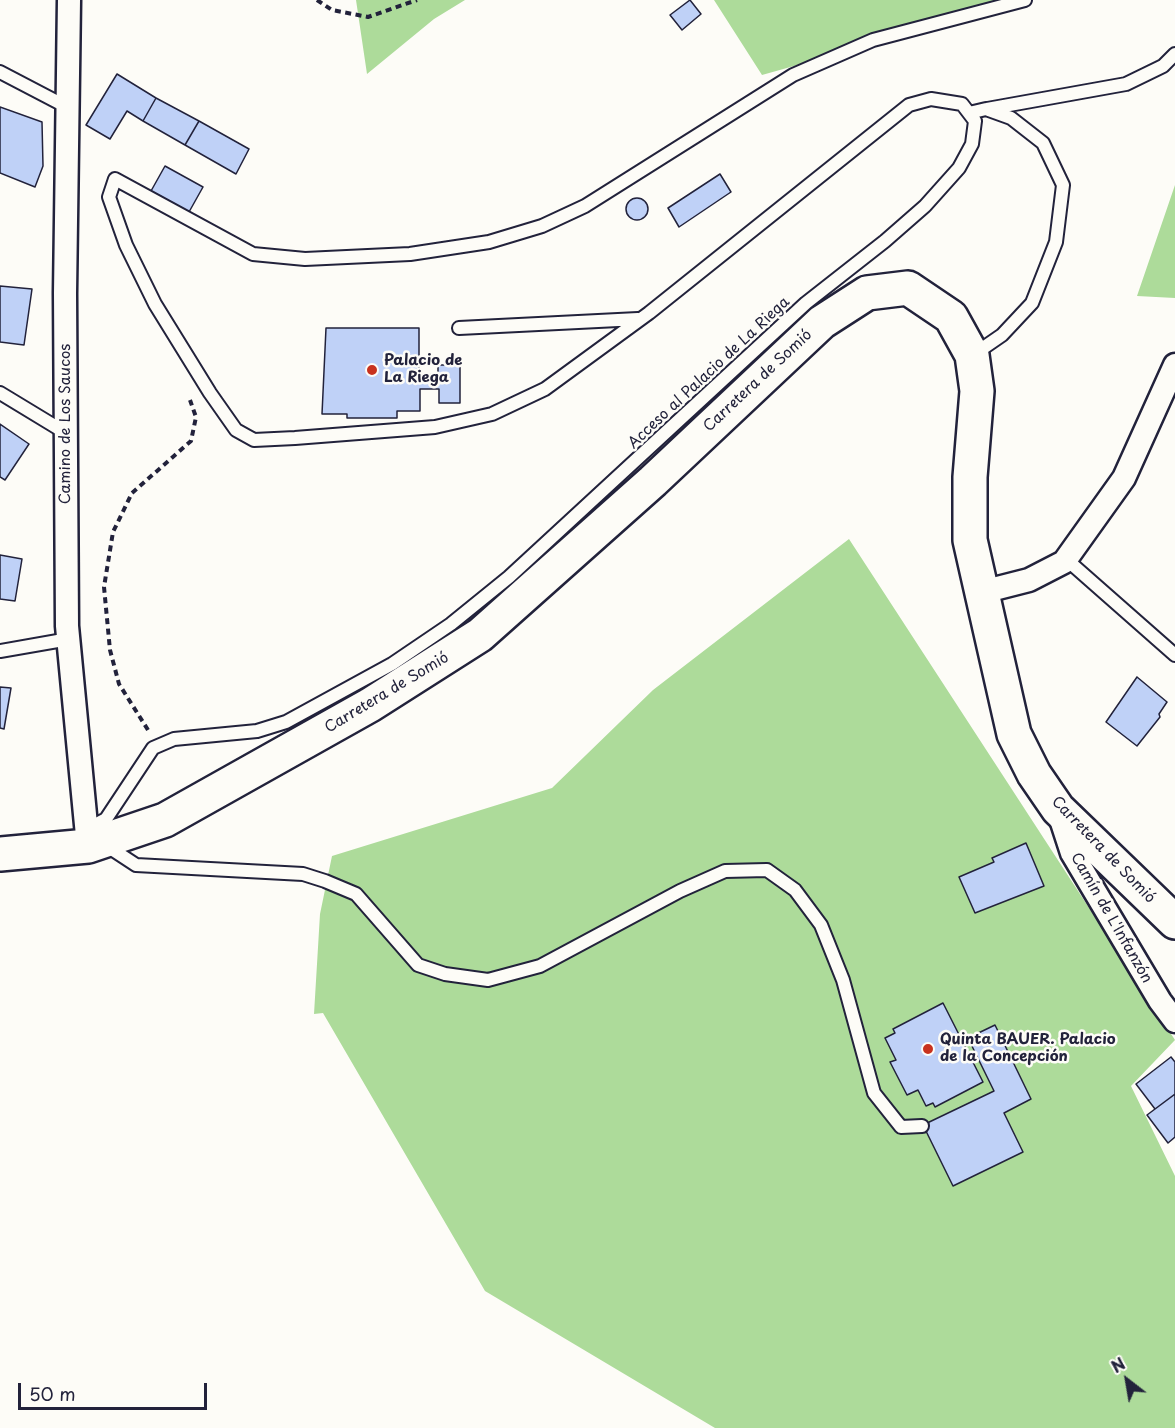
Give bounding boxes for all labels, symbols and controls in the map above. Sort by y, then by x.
street label: Acceso al Palacio de La Riega [624,293,794,453]
street label: Carretera de Somió [700,326,816,436]
street label: Camino de Los Saucos [57,344,75,504]
place label: Palacio de La Riega [384,352,462,387]
marker: Palacio de La Riega [365,363,379,377]
street label: Carretera de Somió [322,649,452,737]
street label: Carretera de Somió [1047,793,1159,907]
street label: Camín de L'Infanzón [1066,850,1156,986]
place label: Quinta BAUER. Palacio de la Concepción [940,1031,1116,1066]
marker: Quinta BAUER. Palacio de la Concepción [921,1042,935,1056]
north arrow [1097,1350,1157,1410]
text: N [1106,1351,1129,1378]
scale bar [21,1371,210,1409]
text: 50 m [29,1380,76,1407]

